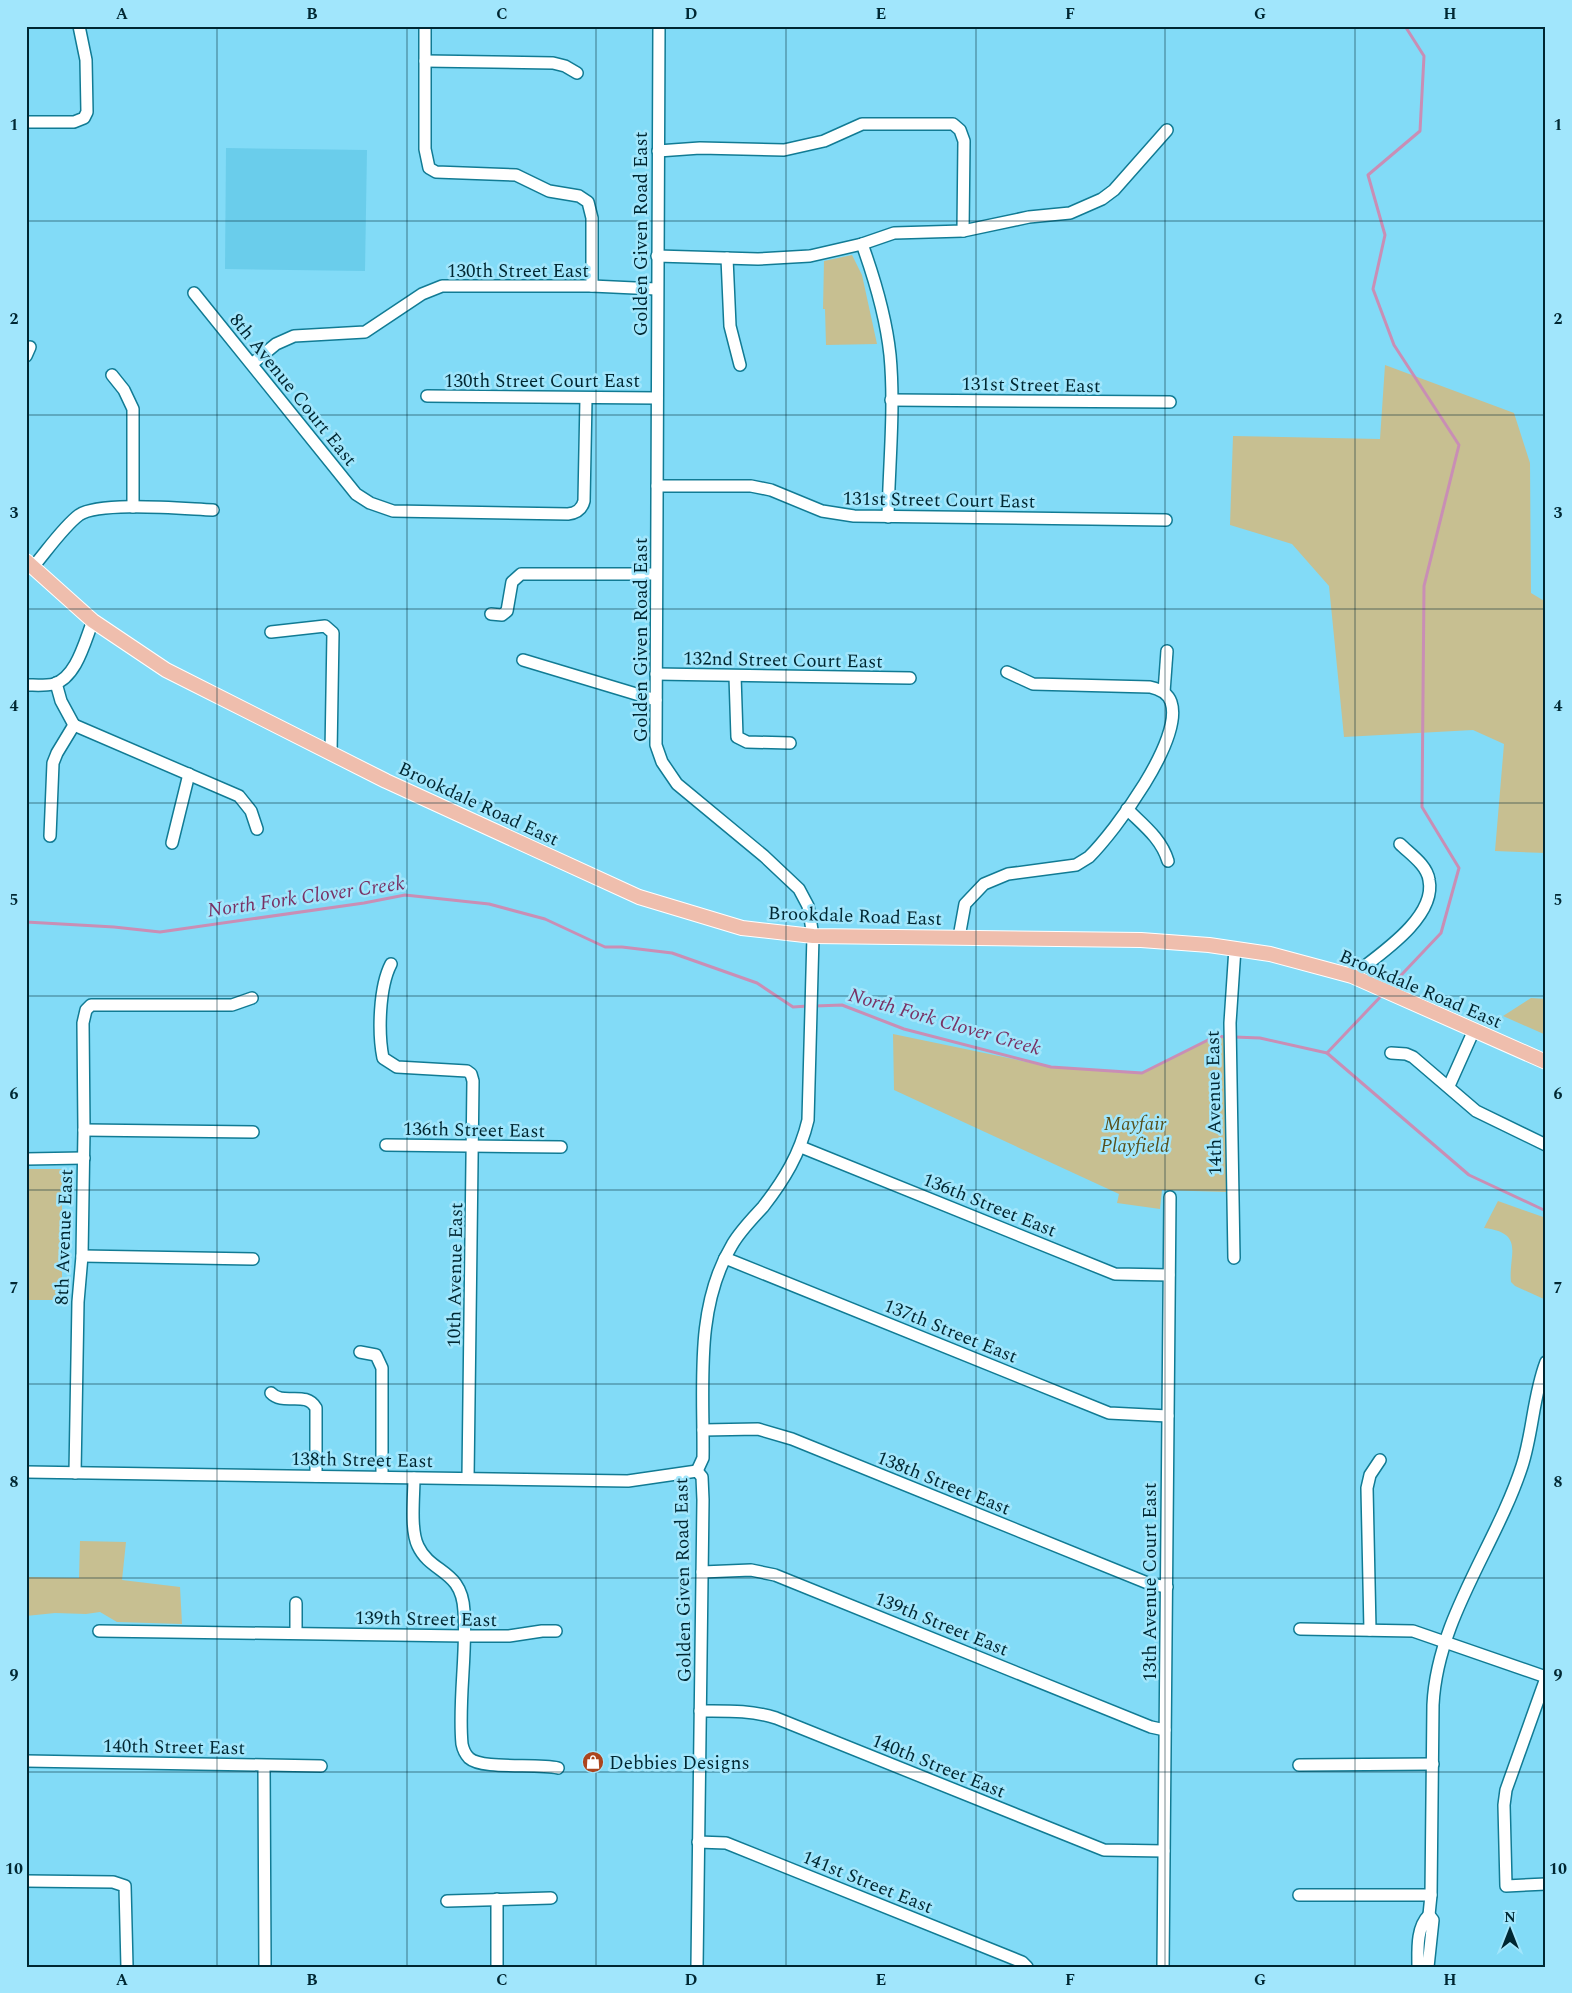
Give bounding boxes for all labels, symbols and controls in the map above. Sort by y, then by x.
text: A [116,2,129,26]
text: B [306,2,318,26]
text: C [496,2,508,26]
text: D [685,2,698,26]
text: E [876,2,886,26]
text: F [1065,2,1075,26]
text: G [1254,2,1266,26]
text: H [1443,2,1457,26]
text: 1 [10,113,18,137]
text: 1 [1554,113,1562,137]
street label: Golden Given Road East [627,131,656,336]
street label: 130th Street East [447,257,589,286]
text: 2 [10,307,19,331]
street label: 8th Avenue Court East [222,307,364,473]
text: 2 [1554,307,1563,331]
street label: 130th Street Court East [444,367,640,396]
street label: 131st Street East [961,370,1101,401]
street label: 131st Street Court East [842,484,1036,517]
text: 3 [10,501,19,525]
text: 3 [1554,501,1563,525]
street label: Golden Given Road East [627,537,656,742]
street label: 132nd Street Court East [683,644,883,677]
text: 4 [10,694,19,718]
text: 4 [1554,694,1563,718]
street label: Brookdale Road East [393,754,564,854]
water label: North Fork Clover Creek [205,868,407,926]
text: 5 [10,888,18,912]
text: 5 [1554,888,1562,912]
street label: Brookdale Road East [767,899,943,934]
street label: Brookdale Road East [1335,942,1507,1037]
water label: North Fork Clover Creek [845,980,1045,1064]
street label: 14th Avenue East [1199,1030,1230,1176]
text: 6 [10,1082,19,1106]
text: 6 [1554,1082,1563,1106]
park label: Mayfair Playfield [1100,1110,1170,1161]
street label: 136th Street East [403,1115,546,1146]
street label: 136th Street East [918,1165,1061,1246]
street label: 8th Avenue East [48,1168,81,1305]
street label: 10th Avenue East [440,1202,471,1348]
text: 7 [10,1276,19,1300]
text: 7 [1554,1276,1563,1300]
street label: 137th Street East [879,1291,1022,1372]
street label: 138th Street East [872,1443,1015,1524]
street label: 138th Street East [291,1445,434,1476]
text: 8 [10,1470,19,1494]
text: 8 [1554,1470,1563,1494]
street label: Golden Given Road East [667,1477,700,1683]
street label: 13th Avenue Court East [1136,1482,1165,1682]
street label: 139th Street East [870,1584,1013,1665]
street label: 139th Street East [355,1604,498,1635]
text: 9 [10,1663,19,1687]
text: 9 [1554,1663,1563,1687]
street label: 140th Street East [867,1726,1010,1807]
street label: 140th Street East [103,1732,246,1763]
place label: Debbies Designs [609,1749,750,1778]
shop icon: Debbies Designs [581,1750,605,1774]
street label: 141st Street East [798,1843,938,1922]
text: 10 [5,1857,23,1881]
text: 10 [1549,1857,1567,1881]
north arrow [1484,1906,1534,1956]
text: N [1504,1907,1516,1928]
text: A [116,1968,129,1992]
text: B [306,1968,318,1992]
text: C [496,1968,508,1992]
text: D [685,1968,698,1992]
text: E [876,1968,886,1992]
text: F [1065,1968,1075,1992]
text: G [1254,1968,1266,1992]
text: H [1443,1968,1457,1992]

